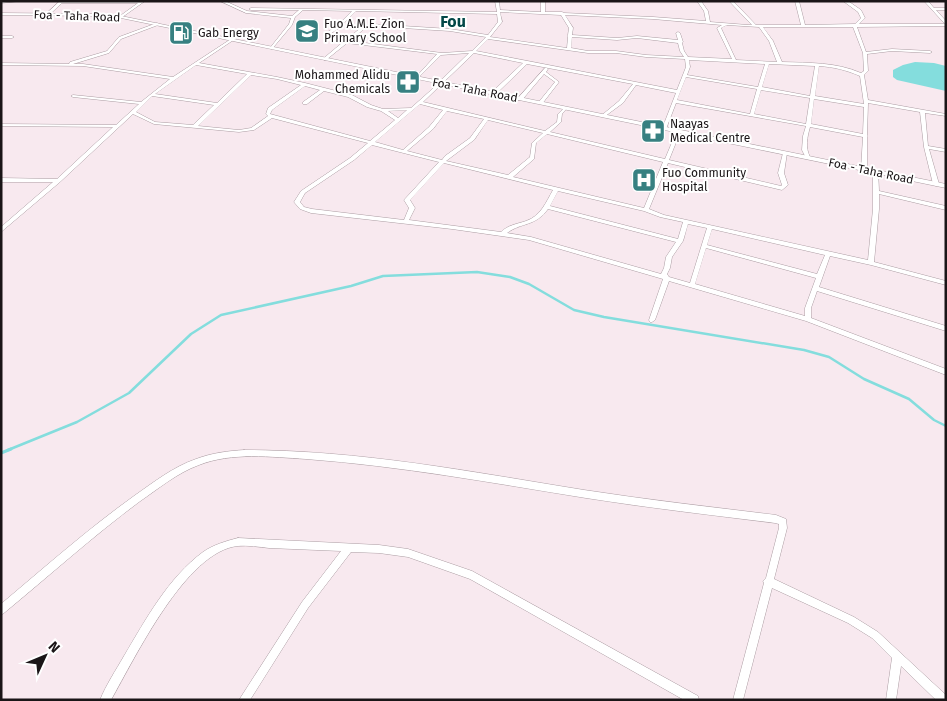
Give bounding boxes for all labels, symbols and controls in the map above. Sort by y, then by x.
street label: Foa - Taha Road [33,7,121,25]
district label: Fou [440,12,466,31]
place label: Fuo A.M.E. Zion Primary School [324,17,407,45]
school or university icon: Fuo A.M.E. Zion Primary School [294,18,320,44]
fuel station icon: Gab Energy [168,20,194,46]
place label: Gab Energy [198,26,259,40]
place label: Mohammed Alidu Chemicals [295,68,390,96]
pharmacy icon: Mohammed Alidu Chemicals [395,69,421,95]
street label: Foa - Taha Road [431,75,519,105]
place label: Naayas Medical Centre [670,117,750,145]
pharmacy icon: Naayas Medical Centre [640,118,666,144]
street label: Foa - Taha Road [827,155,915,187]
place label: Fuo Community Hospital [662,166,746,194]
hospital icon: Fuo Community Hospital [631,167,657,193]
north arrow [20,631,70,681]
text: N [45,638,63,657]

